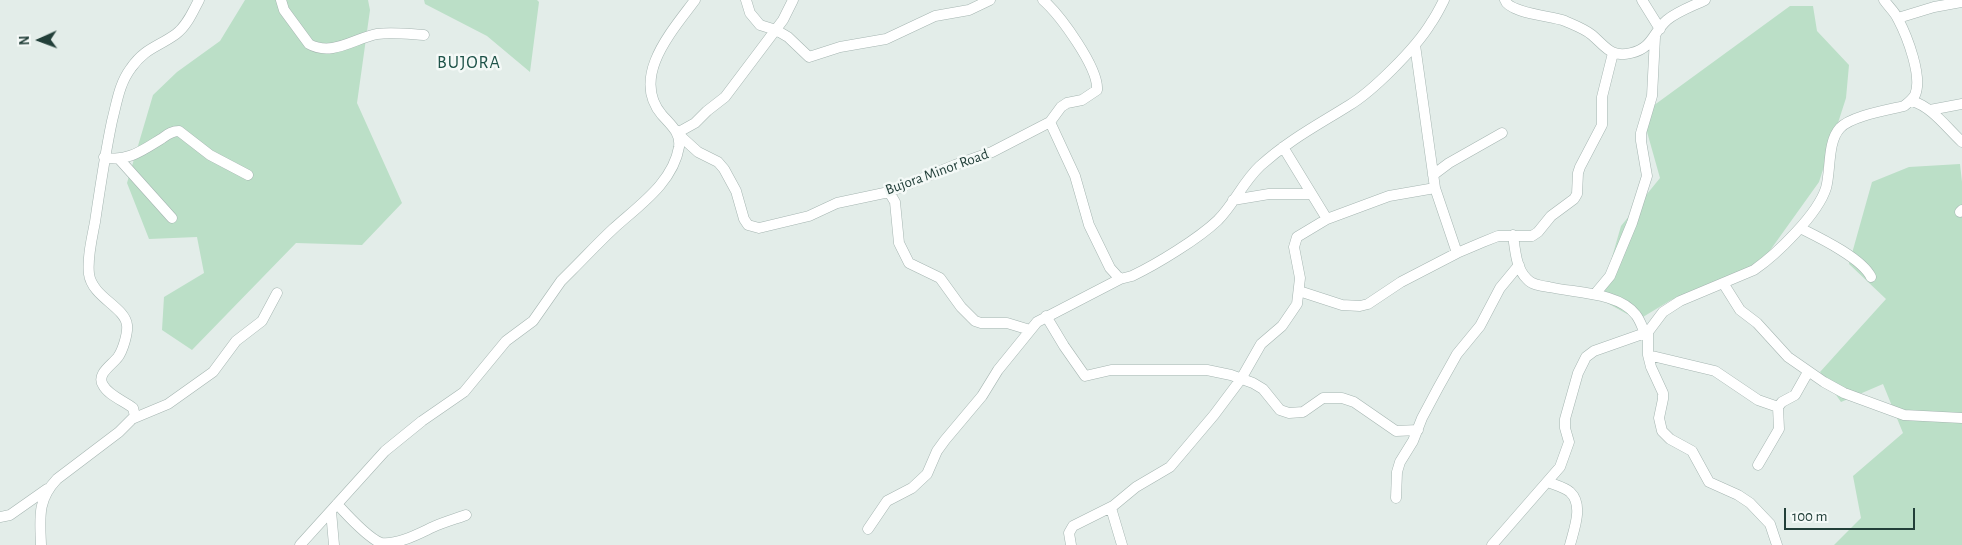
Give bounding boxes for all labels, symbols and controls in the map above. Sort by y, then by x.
north arrow [15,15,65,65]
text: N [18,35,32,46]
district label: BUJORA [436,52,502,74]
street label: Bujora Minor Road [883,145,991,199]
scale bar [1787,498,1918,530]
text: 100 m [1792,509,1827,524]

